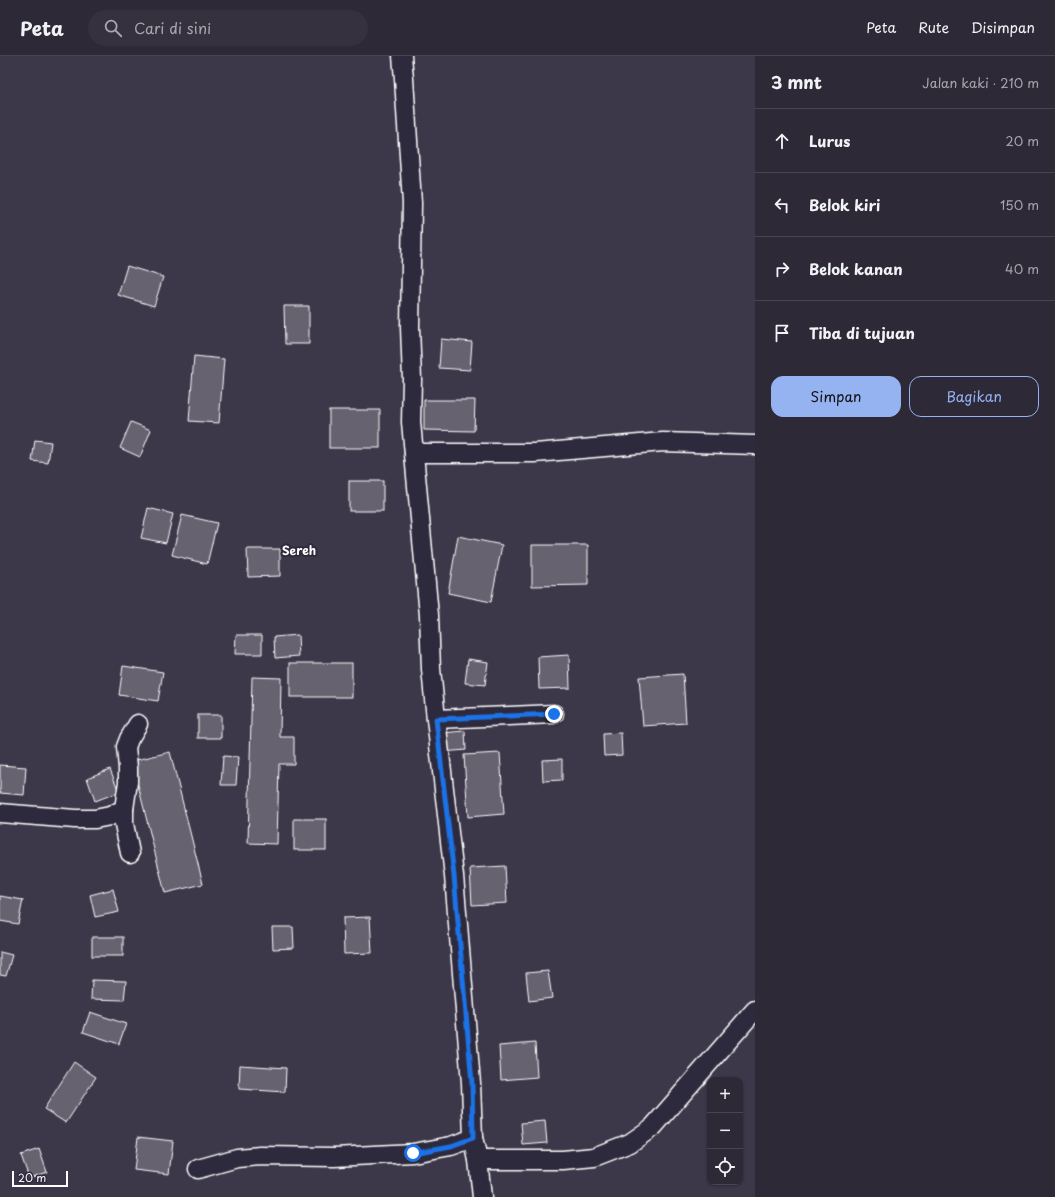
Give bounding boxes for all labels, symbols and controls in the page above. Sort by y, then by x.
search box [88,10,368,46]
text: Peta [20,14,64,42]
text: Cari di sini [134,16,211,39]
icon: search [102,17,124,39]
text: Peta [866,17,896,38]
text: Rute [918,17,949,38]
text: Disimpan [971,17,1035,38]
text: 3 mnt [771,69,822,95]
text: Jalan kaki · 210 m [922,73,1039,92]
text: Lurus [809,129,850,152]
icon: ahead [771,130,793,152]
text: 20 m [1005,131,1039,150]
text: Belok kiri [809,193,880,216]
icon: left [771,194,793,216]
text: 150 m [1000,195,1039,214]
text: Belok kanan [809,257,903,280]
icon: right [771,258,793,280]
text: 40 m [1005,259,1039,278]
text: Tiba di tujuan [809,321,915,344]
icon: arrive [771,322,793,344]
button: Simpan [771,376,901,417]
button: Bagikan [909,376,1039,417]
district label: Sereh [282,541,316,559]
route end [545,705,563,723]
map controls [707,1077,743,1185]
button: + [707,1077,743,1113]
button: − [707,1113,743,1149]
route start [404,1144,422,1162]
button: locate [707,1149,743,1185]
scale bar [12,1169,68,1188]
text: 20 m [18,1169,46,1186]

